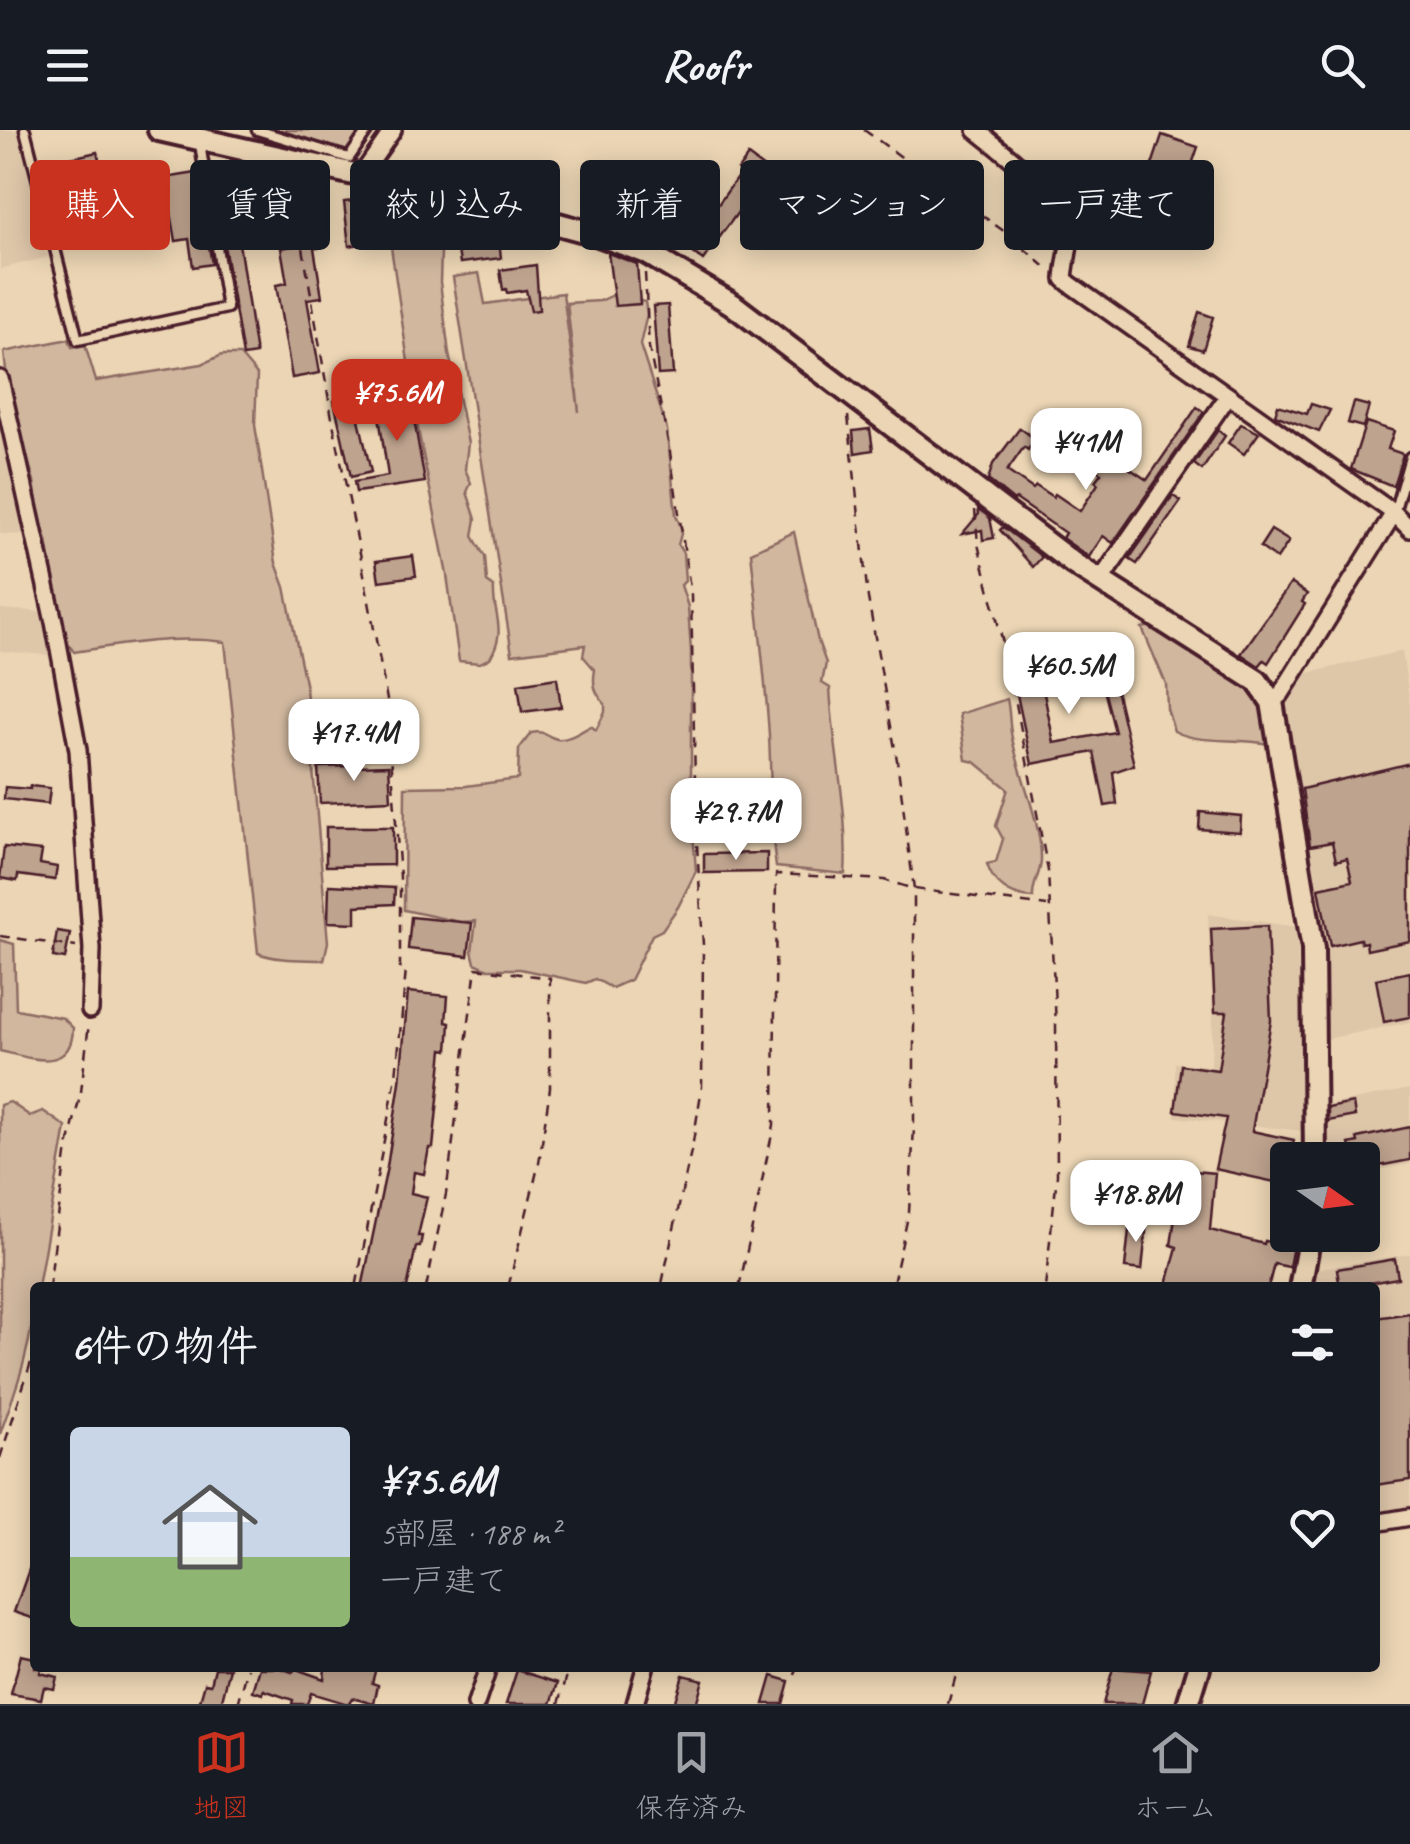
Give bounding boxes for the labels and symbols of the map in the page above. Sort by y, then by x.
pin: ¥75.6M [316,359,478,444]
pin: ¥41M [1027,408,1145,493]
pin: ¥60.5M [988,632,1150,717]
pin: ¥17.4M [273,699,435,784]
pin: ¥29.7M [655,778,817,863]
north arrow [1270,1142,1380,1252]
pin: ¥18.8M [1055,1160,1217,1245]

